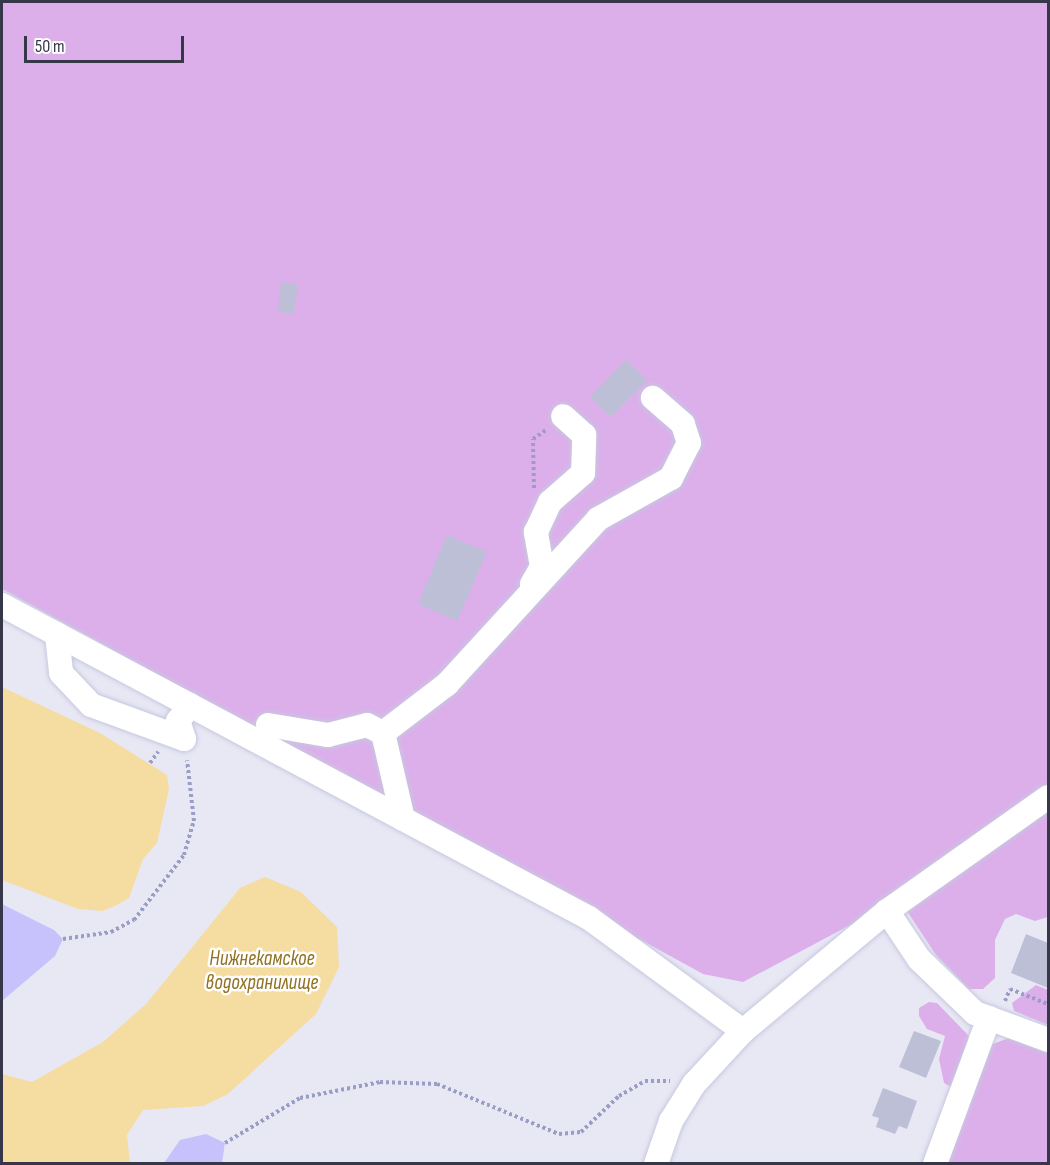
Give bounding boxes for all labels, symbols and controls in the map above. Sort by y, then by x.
scale bar [27,24,188,62]
text: 50 m [35,36,65,57]
water label: Нижнекамское водохранилище [206,946,318,996]

